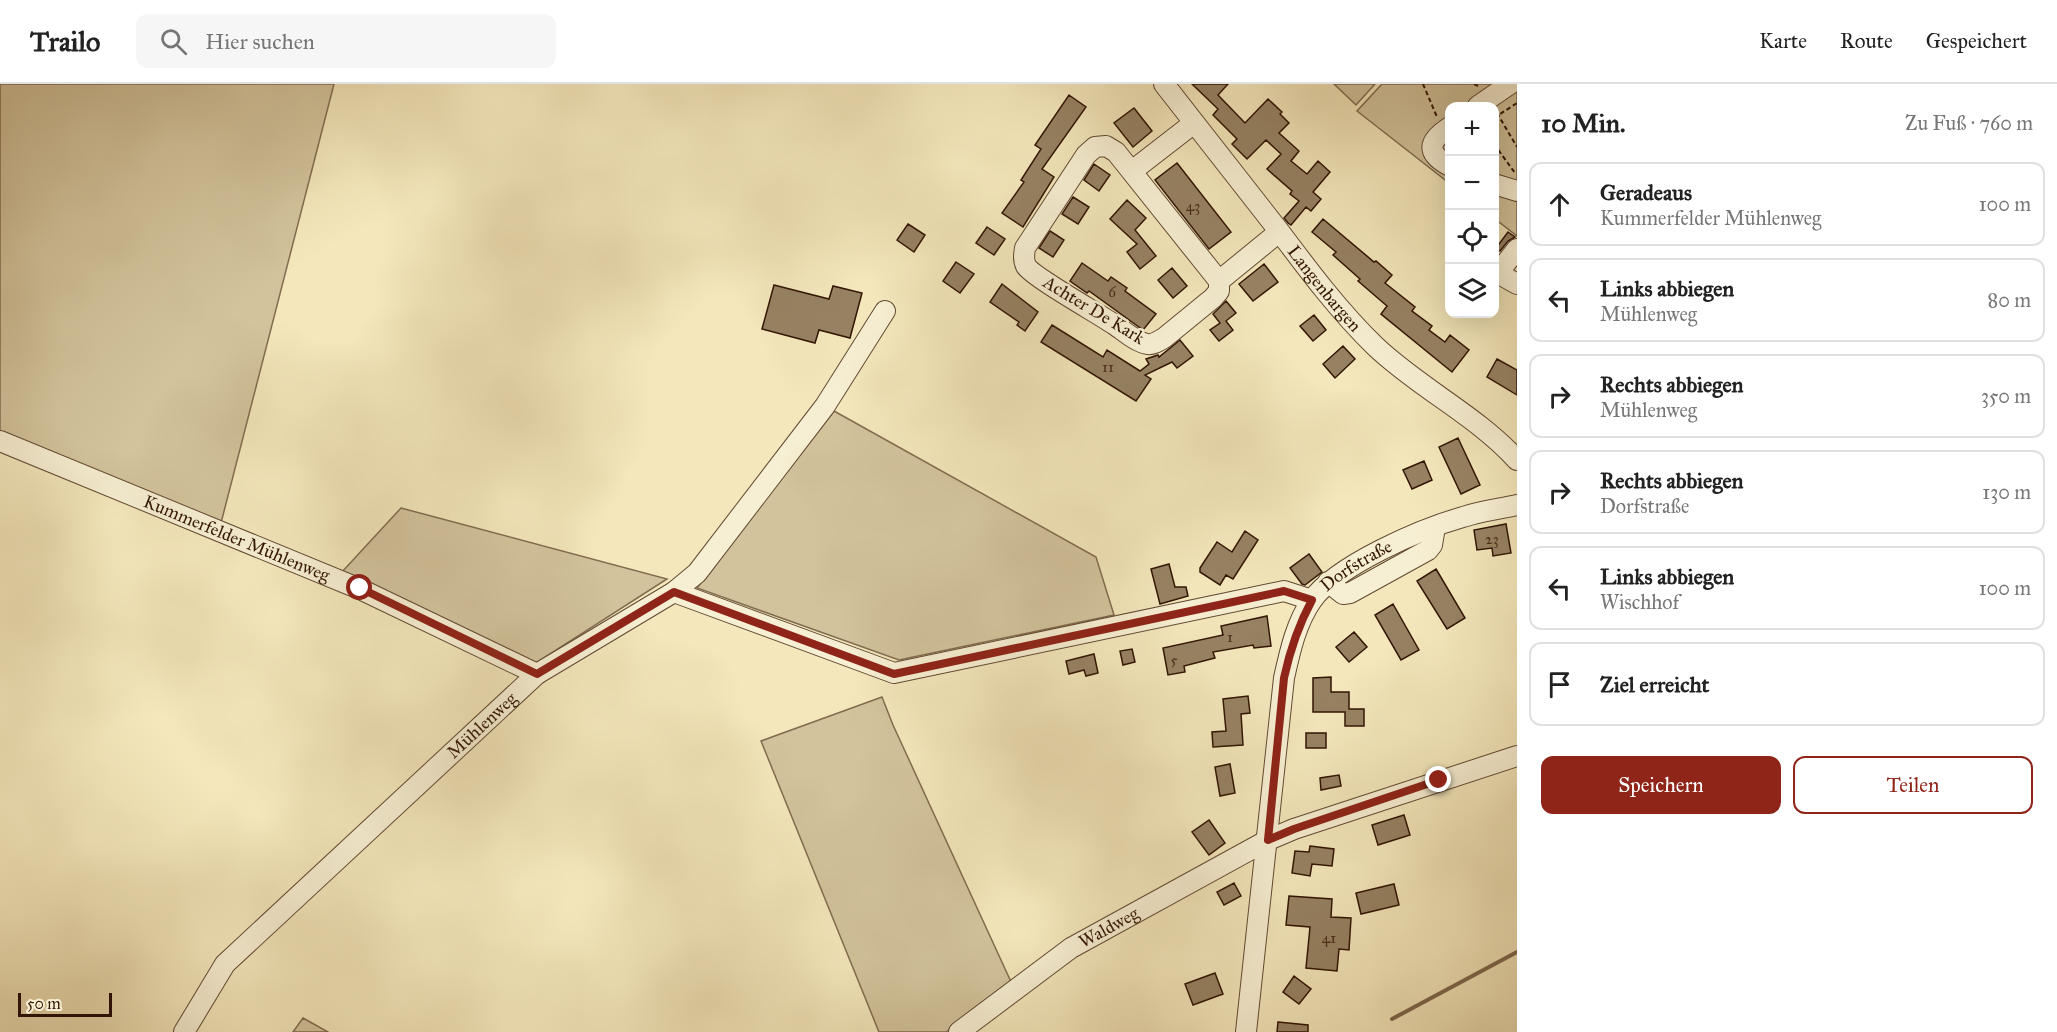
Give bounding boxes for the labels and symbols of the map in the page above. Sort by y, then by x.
house number: 43 [1186,197,1200,215]
street label: Langenbargen [1283,241,1366,336]
street label: Achter De Kark [1038,270,1149,349]
house number: 6 [1108,283,1117,301]
house number: 11 [1102,358,1114,376]
street label: Kummerfelder Mühlenweg [140,490,334,588]
house number: 23 [1485,530,1499,548]
street label: Dorfstraße [1316,535,1396,596]
route start [346,574,372,600]
house number: 1 [1227,628,1233,646]
house number: 5 [1171,651,1178,669]
street label: Mühlenweg [442,687,522,763]
route end [1425,766,1451,792]
street label: Waldweg [1075,902,1144,953]
house number: 41 [1322,929,1336,947]
scale bar [18,990,112,1018]

